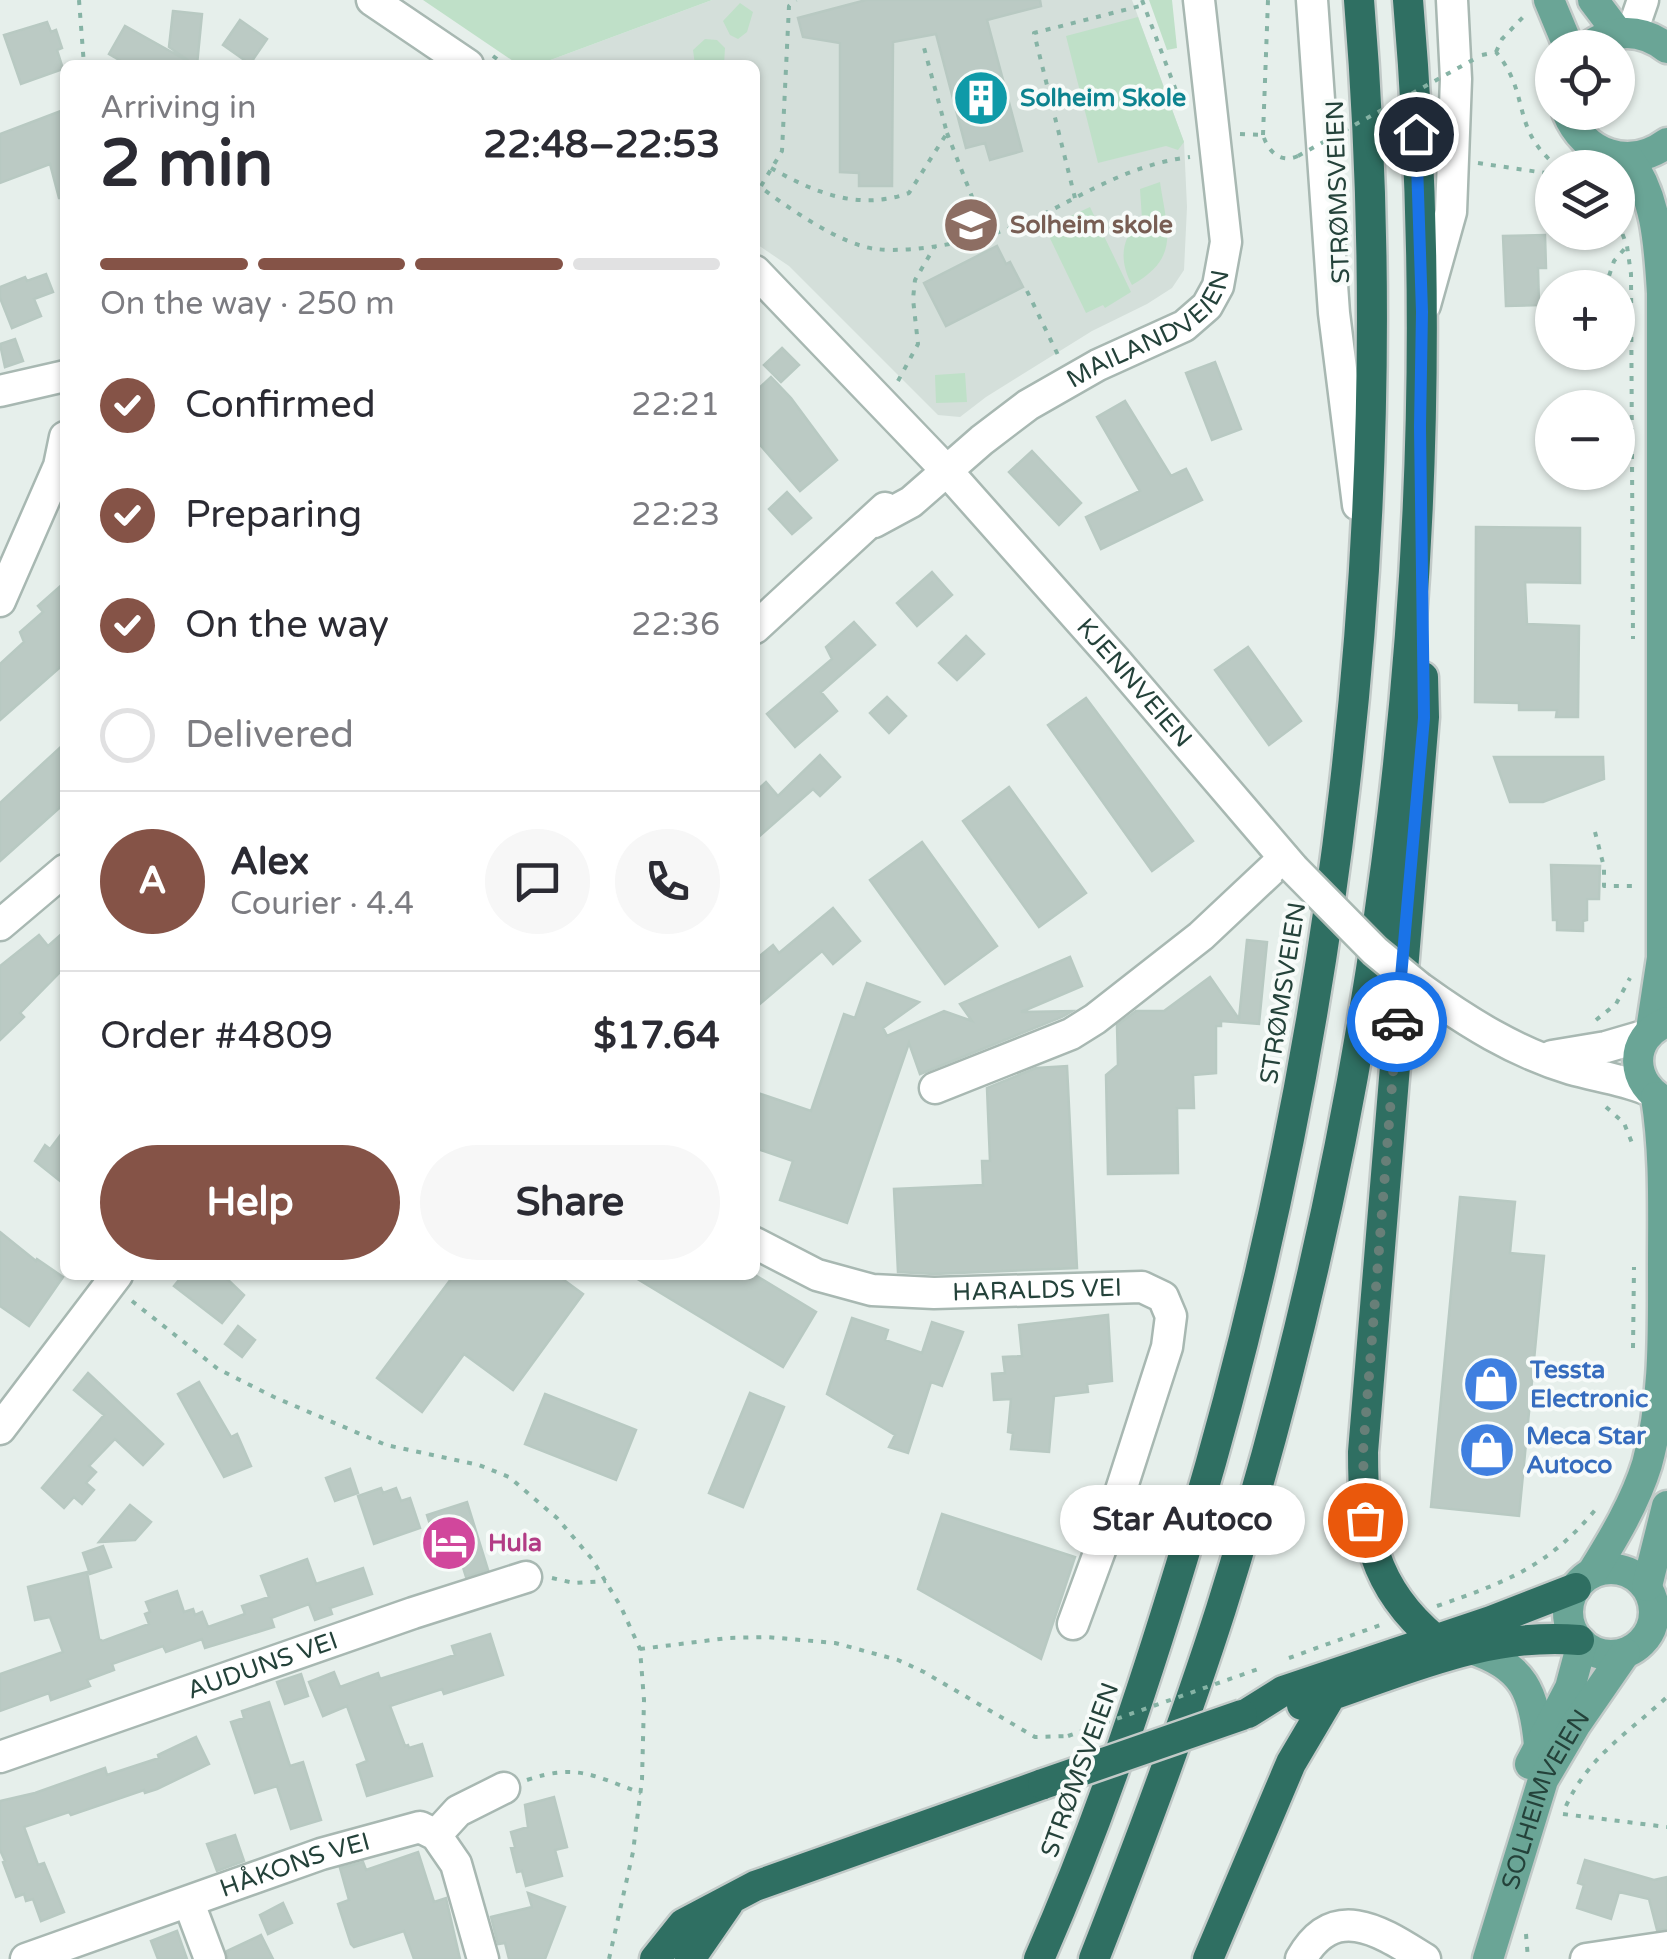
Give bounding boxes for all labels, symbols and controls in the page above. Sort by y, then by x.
map controls [1535,30,1635,490]
button: locate [1535,30,1635,130]
building icon: Solheim Skole [951,68,1011,128]
place label: Solheim Skole [1020,83,1186,113]
text: Arriving in [100,89,257,127]
pin [1374,92,1459,177]
street label: STRØMSVEIEN [1320,100,1356,284]
icon: home [1389,107,1444,162]
text: 22:48–22:53 [483,122,720,168]
text: 2 min [100,125,273,204]
button: layers [1535,150,1635,250]
school or university icon: Solheim skole [941,195,1001,255]
place label: Solheim skole [1010,210,1173,240]
street label: MAILANDVEIEN [1061,267,1236,395]
button: + [1535,270,1635,370]
text: On the way · 250 m [100,285,395,323]
icon: check [100,378,155,433]
text: Confirmed [185,382,376,428]
text: 22:21 [631,386,720,424]
button: − [1535,390,1635,490]
icon: check [100,488,155,543]
text: Preparing [185,492,362,538]
text: 22:23 [631,496,720,534]
icon: check [100,598,155,653]
text: On the way [185,602,389,648]
text: 22:36 [631,606,720,644]
street label: KJENNVEIEN [1070,612,1198,754]
text: Delivered [185,712,354,758]
button: chat [485,829,590,934]
button: phone [615,829,720,934]
text: Alex [230,839,309,885]
text: A [138,858,167,904]
text: Courier · 4.4 [230,885,414,923]
street label: STRØMSVEIEN [1254,900,1312,1086]
courier [1347,972,1447,1072]
icon: car [1370,995,1425,1050]
text: Order #4809 [100,1013,333,1059]
text: $17.64 [593,1013,720,1059]
button: Help [100,1145,400,1260]
button: Share [420,1145,720,1260]
street label: HARALDS VEI [952,1273,1122,1307]
shop icon: Tessta Electronic [1461,1354,1521,1414]
place label: Tessta Electronic [1529,1355,1648,1414]
shop icon: Meca Star Autoco [1457,1420,1517,1480]
place label: Meca Star Autoco [1526,1421,1646,1480]
pin [1323,1478,1408,1563]
callout: Star Autoco [1060,1485,1305,1555]
icon: bag [1338,1493,1393,1548]
text: Star Autoco [1092,1501,1273,1539]
hotel icon: Hula [419,1513,479,1573]
place label: Hula [488,1528,542,1558]
street label: AUDUNS VEI [183,1625,342,1706]
street label: STRØMSVEIEN [1034,1679,1126,1861]
street label: SOLHEIMVEIEN [1495,1704,1596,1893]
street label: HÅKONS VEI [216,1826,373,1904]

